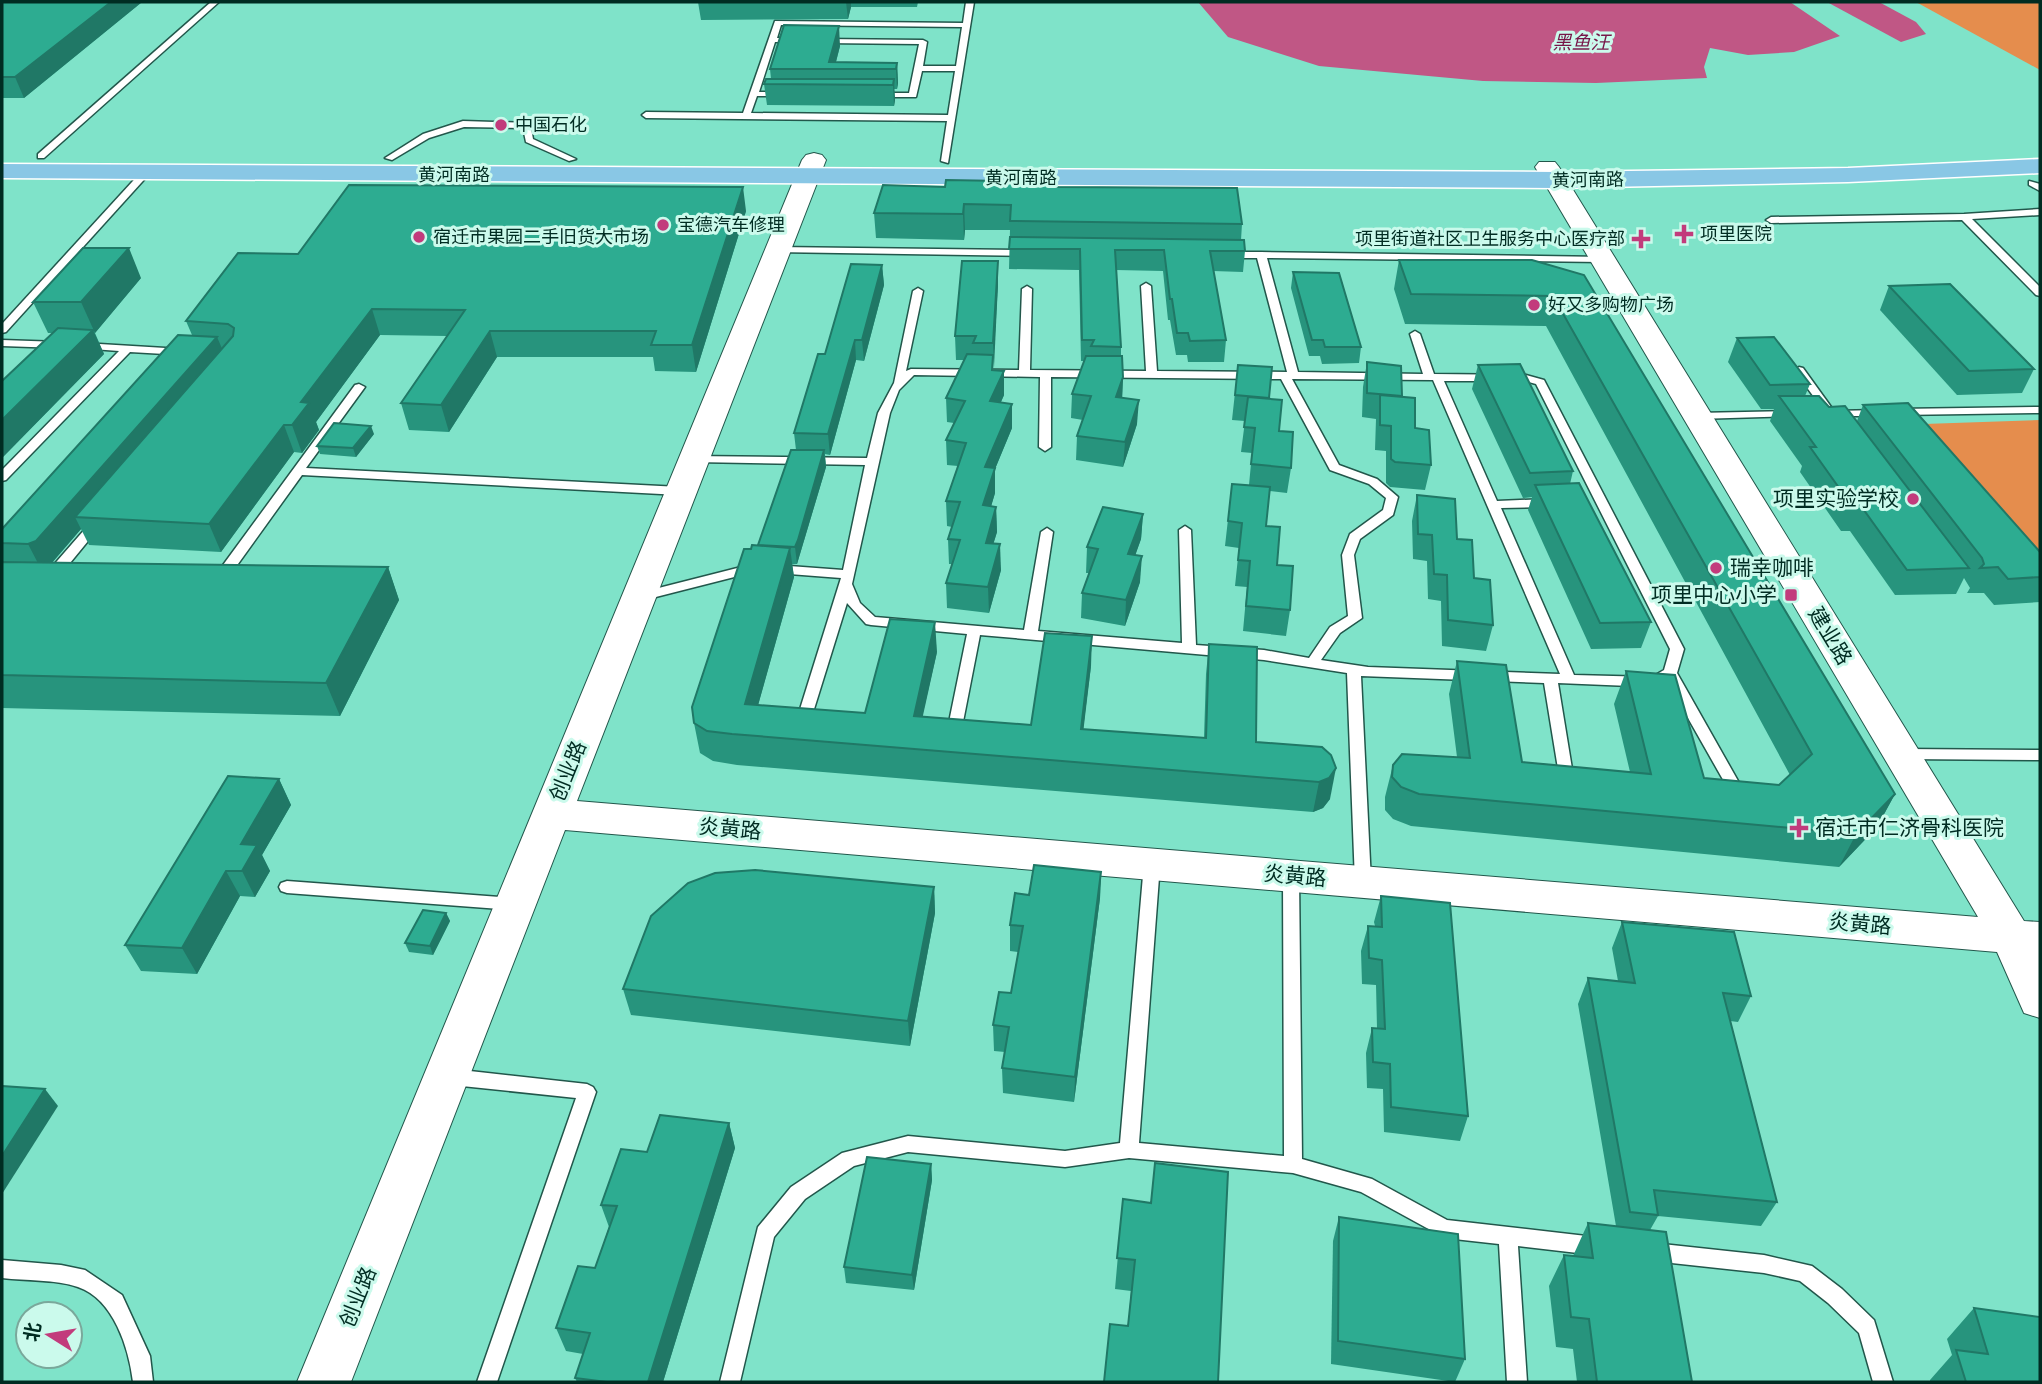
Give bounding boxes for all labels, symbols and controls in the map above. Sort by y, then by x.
water label: 黑鱼汪 [1552,30,1612,54]
place label: 中国石化 [515,113,587,136]
marker: 中国石化 [493,117,509,133]
street label: 黄河南路 [418,163,490,186]
street label: 黄河南路 [985,166,1057,189]
street label: 黄河南路 [1552,167,1624,192]
place label: 宝德汽车修理 [677,213,785,236]
marker: 宝德汽车修理 [655,217,671,233]
place label: 项里医院 [1700,222,1772,245]
marker: 项里医院 [1674,224,1694,244]
place label: 宿迁市果园二手旧货大市场 [433,225,649,248]
place label: 项里街道社区卫生服务中心医疗部 [1355,227,1625,250]
marker: 宿迁市果园二手旧货大市场 [411,229,427,245]
marker: 项里街道社区卫生服务中心医疗部 [1631,229,1651,249]
place label: 好又多购物广场 [1548,293,1674,316]
marker: 好又多购物广场 [1526,297,1542,313]
place label: 项里实验学校 [1773,485,1899,511]
marker: 项里实验学校 [1905,491,1921,507]
place label: 瑞幸咖啡 [1730,554,1814,580]
marker: 瑞幸咖啡 [1708,560,1724,576]
place label: 项里中心小学 [1651,581,1777,607]
marker: 项里中心小学 [1783,587,1799,603]
street label: 建业路 [1803,602,1858,669]
street label: 创业路 [543,737,591,805]
street label: 炎黄路 [698,812,763,844]
place label: 宿迁市仁济骨科医院 [1815,814,2004,840]
marker: 宿迁市仁济骨科医院 [1789,818,1809,838]
street label: 炎黄路 [1263,859,1328,891]
street label: 炎黄路 [1828,907,1893,939]
street label: 创业路 [333,1263,381,1331]
north arrow [14,1300,84,1370]
text: 北 [19,1320,46,1343]

